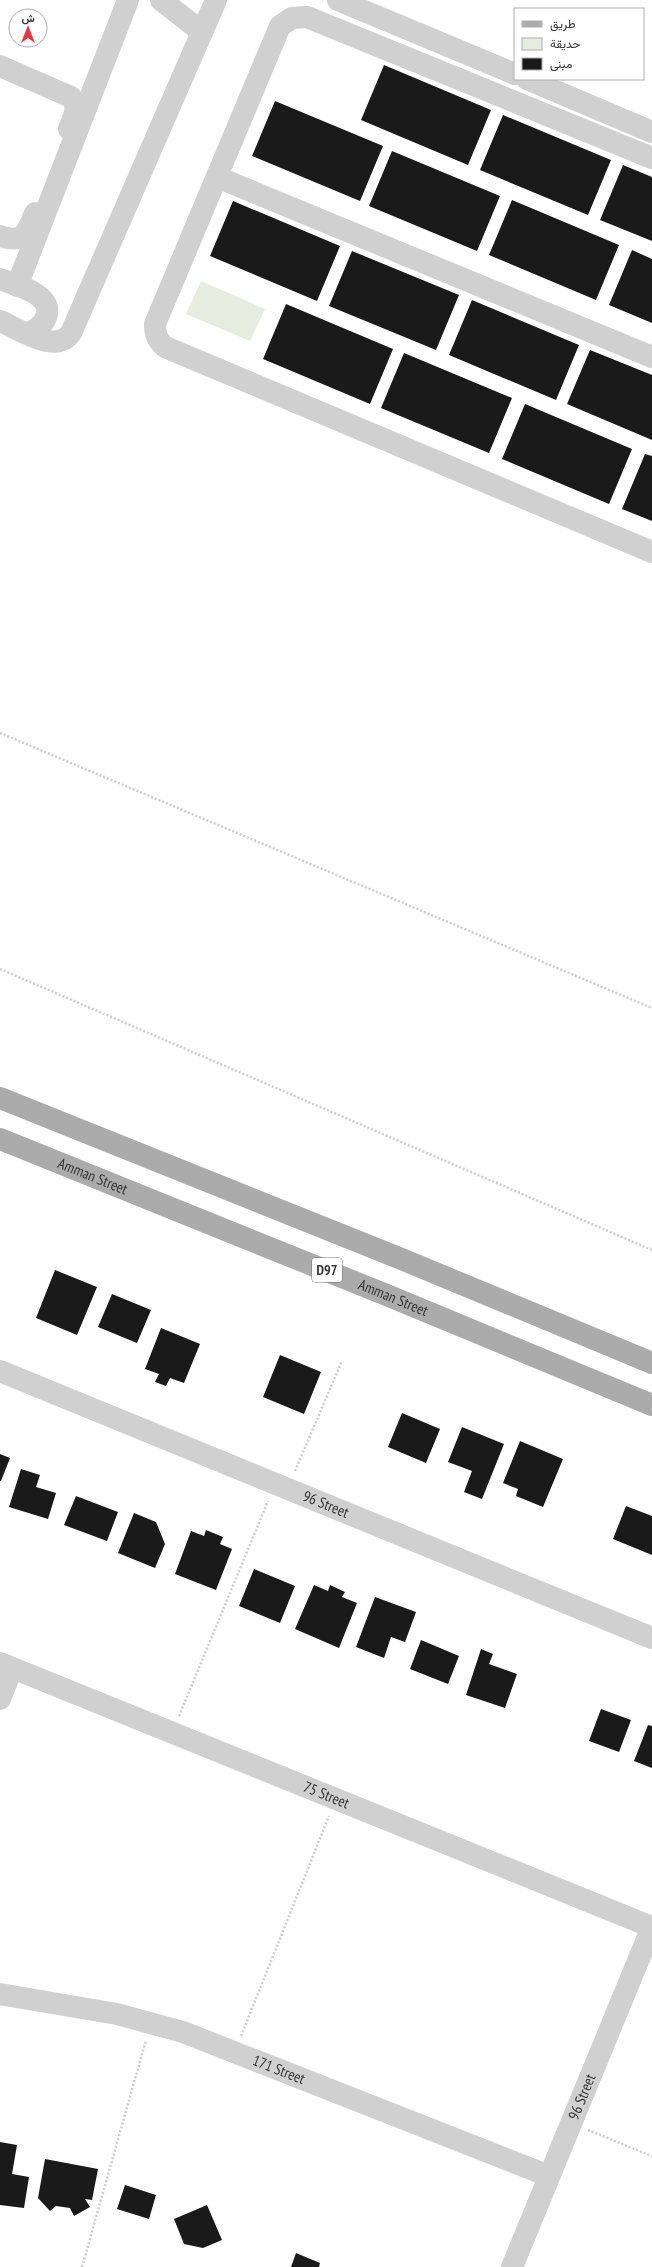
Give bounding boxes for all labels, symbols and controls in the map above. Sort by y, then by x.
north arrow [8,8,48,48]
legend [514,8,644,80]
text: ش [21,11,35,25]
text: طريق [550,16,576,32]
text: حديقة [550,36,580,51]
text: مبنى [550,56,572,72]
street label: Amman Street [55,1153,131,1199]
road number: D97 [312,1258,342,1282]
street label: Amman Street [356,1275,431,1320]
street label: 96 Street [300,1486,352,1522]
street label: 75 Street [301,1777,352,1812]
street label: 171 Street [250,2050,308,2088]
street label: 96 Street [564,2071,599,2122]

